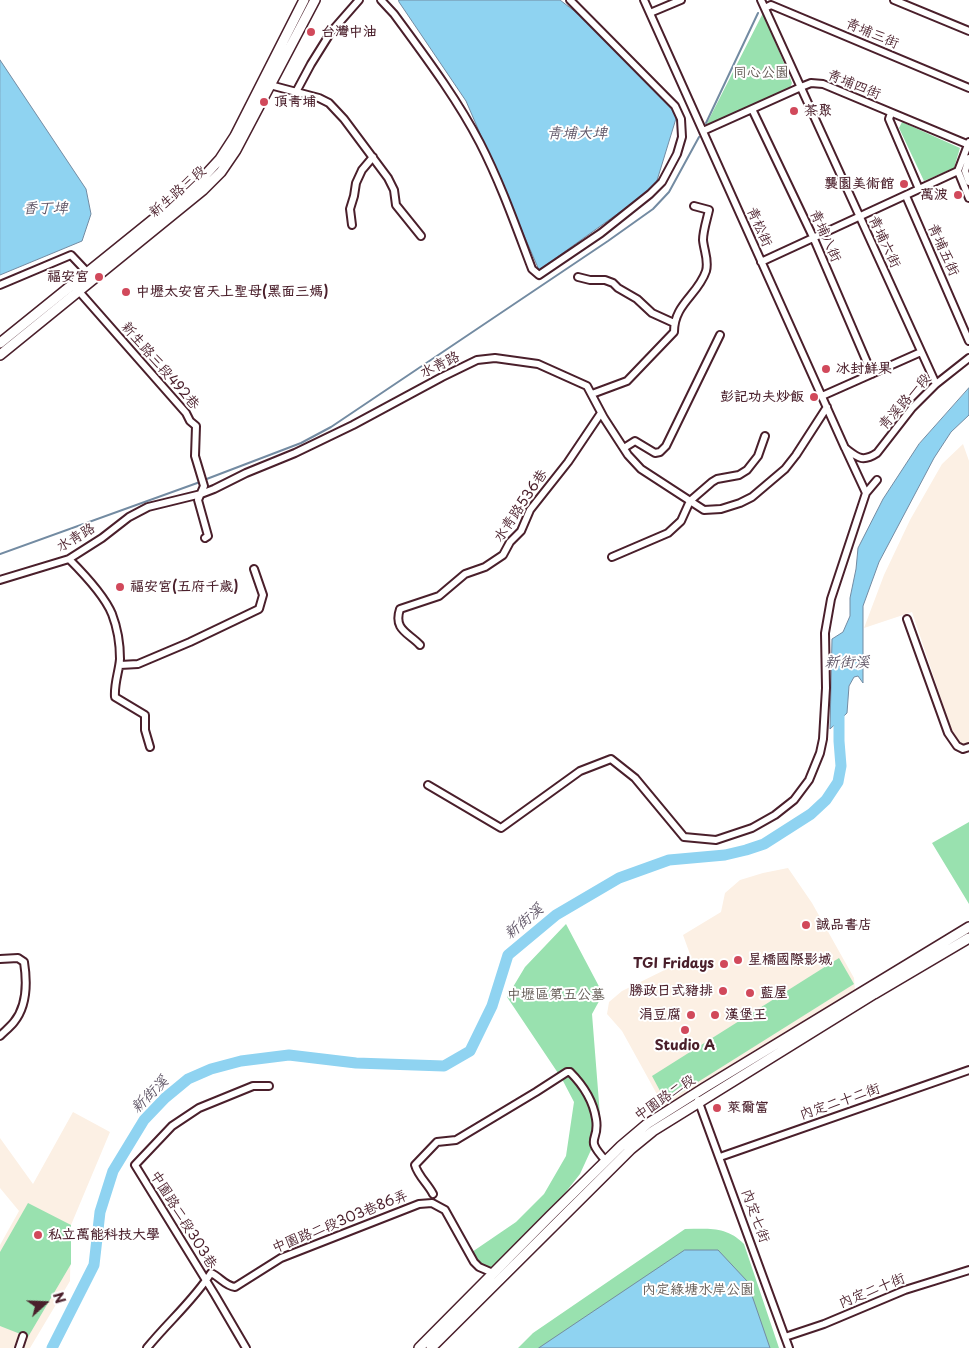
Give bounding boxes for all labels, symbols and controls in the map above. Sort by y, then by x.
street label: 青埔三街 [843,15,901,53]
place label: 台灣中油 [321,24,377,40]
marker: 台灣中油 [305,26,317,38]
park label: 同心公園 [733,65,789,81]
street label: 青埔四街 [825,67,883,103]
place label: 頂青埔 [274,94,316,110]
marker: 頂青埔 [258,96,270,108]
place label: 茶聚 [804,103,832,119]
marker: 茶聚 [788,105,800,117]
water label: 青埔大埤 [547,125,607,143]
street label: 新生路三段 [146,163,210,221]
place label: 襲園美術館 [824,176,894,192]
marker: 襲園美術館 [898,178,910,190]
place label: 萬波 [920,187,948,203]
marker: 萬波 [952,189,964,201]
water label: 香丁埤 [23,200,67,218]
street label: 青松街 [743,204,775,250]
street label: 青埔八街 [806,207,844,265]
street label: 青埔六街 [865,213,903,271]
street label: 青埔五街 [924,221,962,279]
place label: 福安宮 [47,269,89,285]
marker: 福安宮 [93,271,105,283]
place label: 中壢太安宮天上聖母(黑面三媽) [136,284,329,300]
marker: 中壢太安宮天上聖母(黑面三媽) [120,286,132,298]
street label: 新生路三段492巷 [117,319,203,413]
street label: 水青路 [417,348,463,382]
place label: 冰封鮮果 [836,361,892,377]
marker: 冰封鮮果 [820,363,832,375]
street label: 青溪路一段 [875,370,935,434]
place label: 彭記功夫炒飯 [720,389,804,405]
marker: 彭記功夫炒飯 [808,391,820,403]
street label: 水青路536巷 [491,467,551,545]
street label: 水青路 [54,520,98,556]
place label: 福安宮(五府千歲) [130,579,239,595]
marker: 福安宮(五府千歲) [114,581,126,593]
water label: 新街溪 [825,654,869,672]
water label: 新街溪 [501,901,547,943]
place label: 誠品書店 [816,917,872,933]
marker: 誠品書店 [800,919,812,931]
place label: 星橋國際影城 [748,952,832,968]
marker: 星橋國際影城 [732,954,744,966]
place label: TGI Fridays [633,956,714,972]
marker: TGI Fridays [718,958,730,970]
place label: 勝政日式豬排 [629,983,713,999]
marker: 勝政日式豬排 [717,985,729,997]
place label: 藍屋 [760,985,788,1001]
park label: 中壢區第五公墓 [507,987,605,1003]
marker: 藍屋 [744,987,756,999]
place label: 涓豆腐 [639,1007,681,1023]
place label: 漢堡王 [725,1007,767,1023]
marker: 涓豆腐 [685,1009,697,1021]
marker: 漢堡王 [709,1009,721,1021]
marker: Studio A [679,1024,691,1036]
place label: Studio A [655,1038,715,1054]
street label: 中園路二段 [631,1071,699,1125]
water label: 新街溪 [128,1073,172,1117]
street label: 內定二十二街 [798,1080,882,1124]
place label: 萊爾富 [727,1100,769,1116]
marker: 萊爾富 [711,1102,723,1114]
street label: 中園路二段303巷 [146,1168,220,1272]
street label: 中園路二段303巷86弄 [270,1187,410,1257]
street label: 內定七街 [738,1187,772,1245]
place label: 私立萬能科技大學 [48,1227,160,1243]
marker: 私立萬能科技大學 [32,1229,44,1241]
street label: 內定二十街 [836,1270,908,1312]
north arrow [20,1278,70,1328]
park label: 內定綠塘水岸公園 [642,1282,754,1298]
text: N [48,1289,71,1307]

